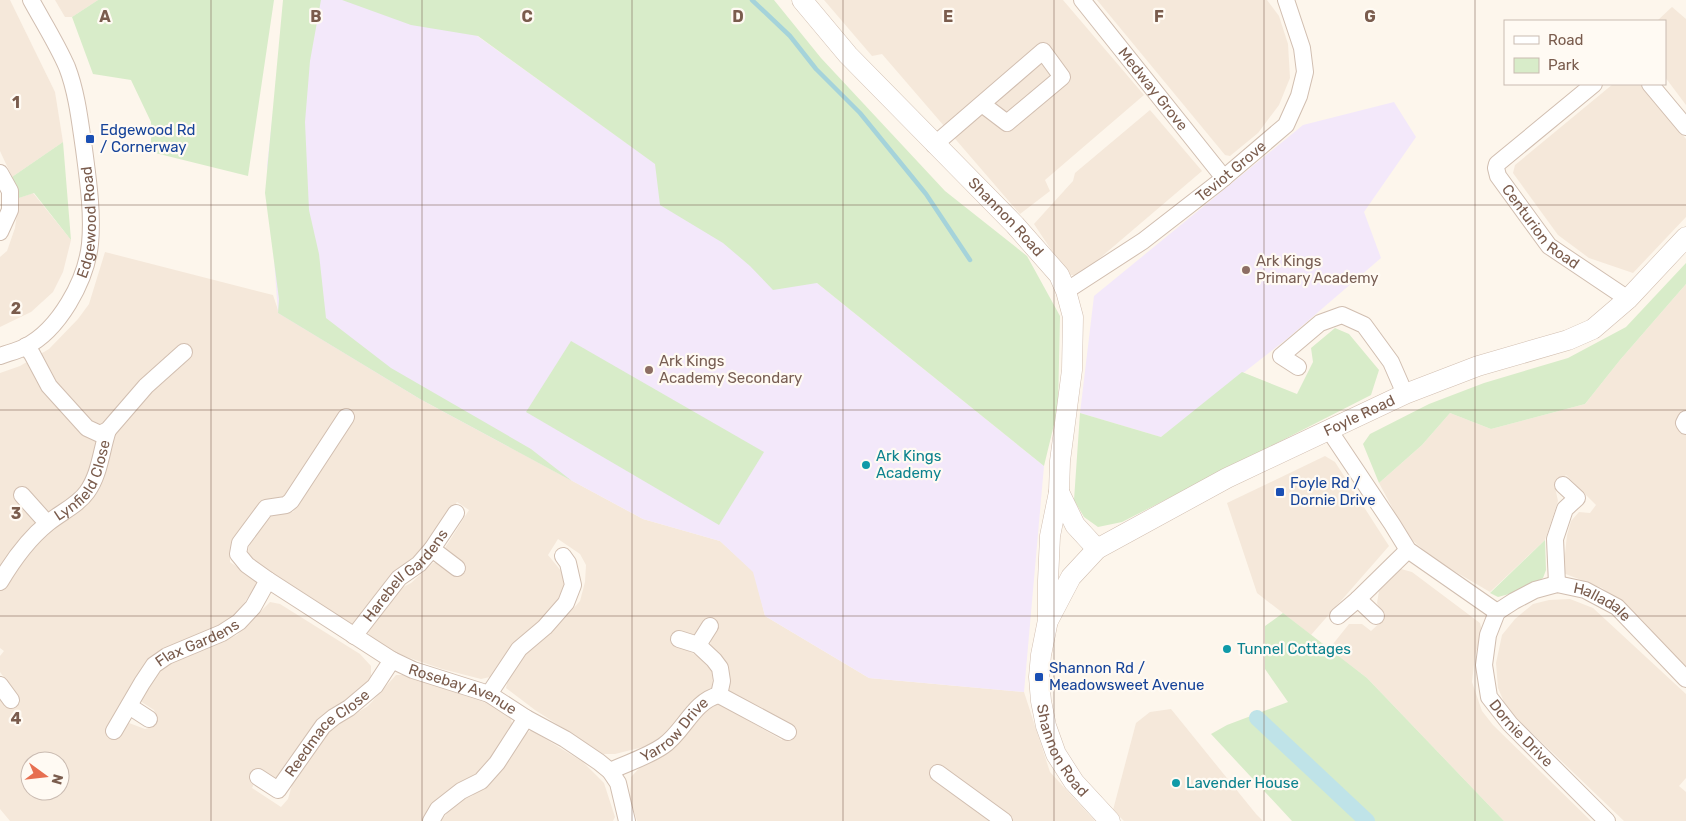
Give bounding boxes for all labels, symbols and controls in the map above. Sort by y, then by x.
text: A [99,7,111,26]
text: B [310,7,322,26]
text: C [521,7,533,26]
text: D [732,7,744,26]
text: E [943,7,953,26]
text: F [1154,7,1164,26]
text: G [1364,7,1376,26]
legend [1504,20,1666,85]
text: Road [1548,31,1584,49]
street label: Medway Grove [1114,44,1192,134]
text: Park [1548,56,1579,74]
text: 1 [12,93,20,112]
place label: Edgewood Rd / Cornerway [100,121,195,156]
marker: Edgewood Rd / Cornerway [84,133,96,145]
street label: Teviot Grove [1192,137,1270,206]
street label: Edgewood Road [73,165,100,281]
street label: Shannon Road [964,174,1047,260]
street label: Centurion Road [1498,181,1583,273]
place label: Ark Kings Primary Academy [1256,252,1379,287]
marker: Ark Kings Primary Academy [1240,264,1252,276]
text: 2 [11,299,21,318]
place label: Ark Kings Academy Secondary [659,352,802,387]
marker: Ark Kings Academy Secondary [643,364,655,376]
street label: Foyle Road [1321,391,1398,440]
street label: Lynfield Close [51,438,114,525]
place label: Ark Kings Academy [876,447,942,482]
marker: Ark Kings Academy [860,459,872,471]
place label: Foyle Rd / Dornie Drive [1290,474,1376,509]
marker: Foyle Rd / Dornie Drive [1274,486,1286,498]
text: 3 [11,504,21,523]
street label: Harebell Gardens [359,525,452,625]
street label: Halladale [1572,579,1635,625]
street label: Flax Gardens [152,615,243,670]
place label: Tunnel Cottages [1237,640,1351,658]
marker: Tunnel Cottages [1221,643,1233,655]
place label: Shannon Rd / Meadowsweet Avenue [1049,659,1204,694]
street label: Rosebay Avenue [406,660,520,719]
marker: Shannon Rd / Meadowsweet Avenue [1033,671,1045,683]
street label: Reedmace Close [281,686,373,780]
street label: Yarrow Drive [638,693,712,766]
street label: Dornie Drive [1485,696,1557,771]
street label: Shannon Road [1033,703,1092,800]
text: 4 [11,709,22,728]
north arrow [20,751,70,801]
text: N [48,772,67,786]
place label: Lavender House [1186,774,1299,792]
marker: Lavender House [1170,777,1182,789]

